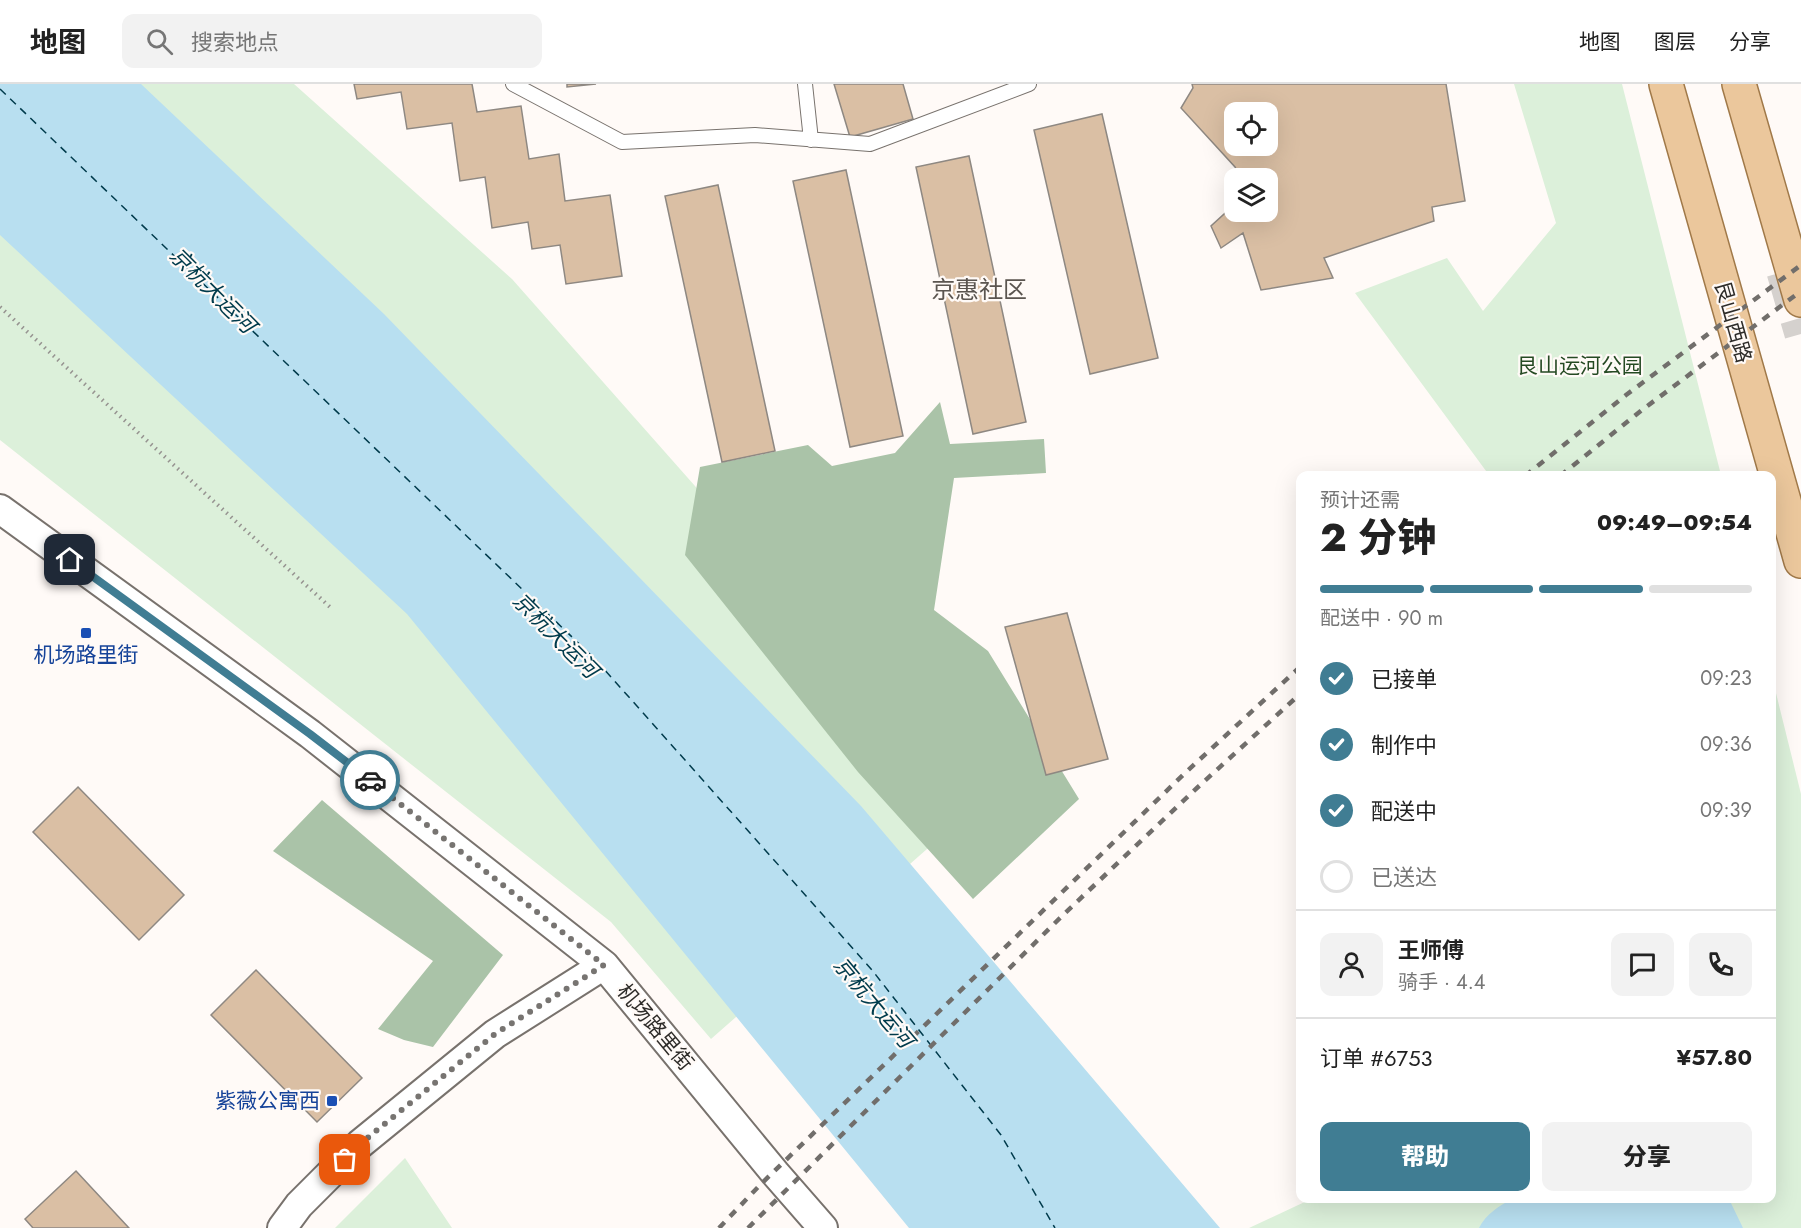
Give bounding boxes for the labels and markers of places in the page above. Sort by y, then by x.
pin [44,534,95,585]
marker: 机场路里街 [79,626,93,640]
place label: 机场路里街 [34,640,139,670]
place label: 紫薇公寓西 [215,1086,320,1116]
marker: 紫薇公寓西 [325,1094,339,1108]
pin [319,1134,370,1185]

